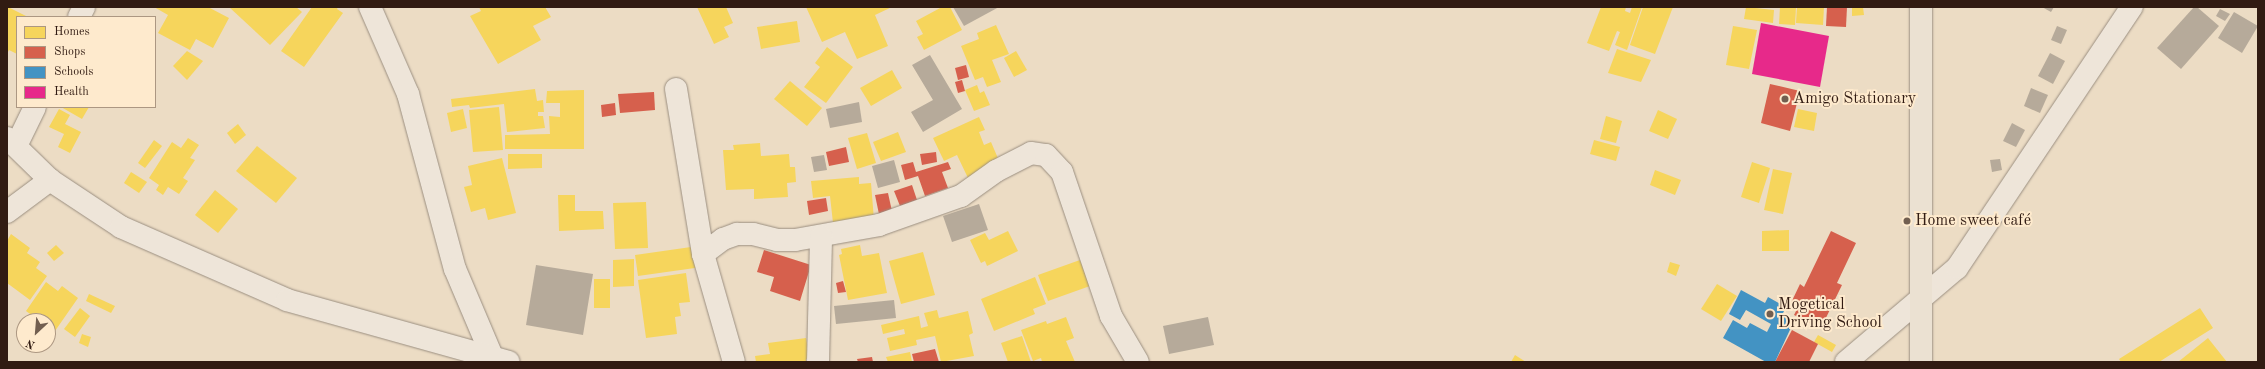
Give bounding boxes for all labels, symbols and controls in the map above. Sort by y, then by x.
legend [16,16,156,108]
text: Homes [54,26,90,38]
text: Shops [54,46,85,58]
text: Schools [54,66,94,78]
text: Health [54,86,89,98]
place label: Amigo Stationary [1793,89,1916,109]
marker: Amigo Stationary [1780,94,1790,104]
place label: Home sweet café [1915,211,2031,231]
marker: Home sweet café [1902,216,1912,226]
place label: Mogetical Driving School [1778,295,1882,333]
marker: Mogetical Driving School [1765,309,1775,319]
north arrow [16,313,56,353]
text: N [25,337,37,350]

